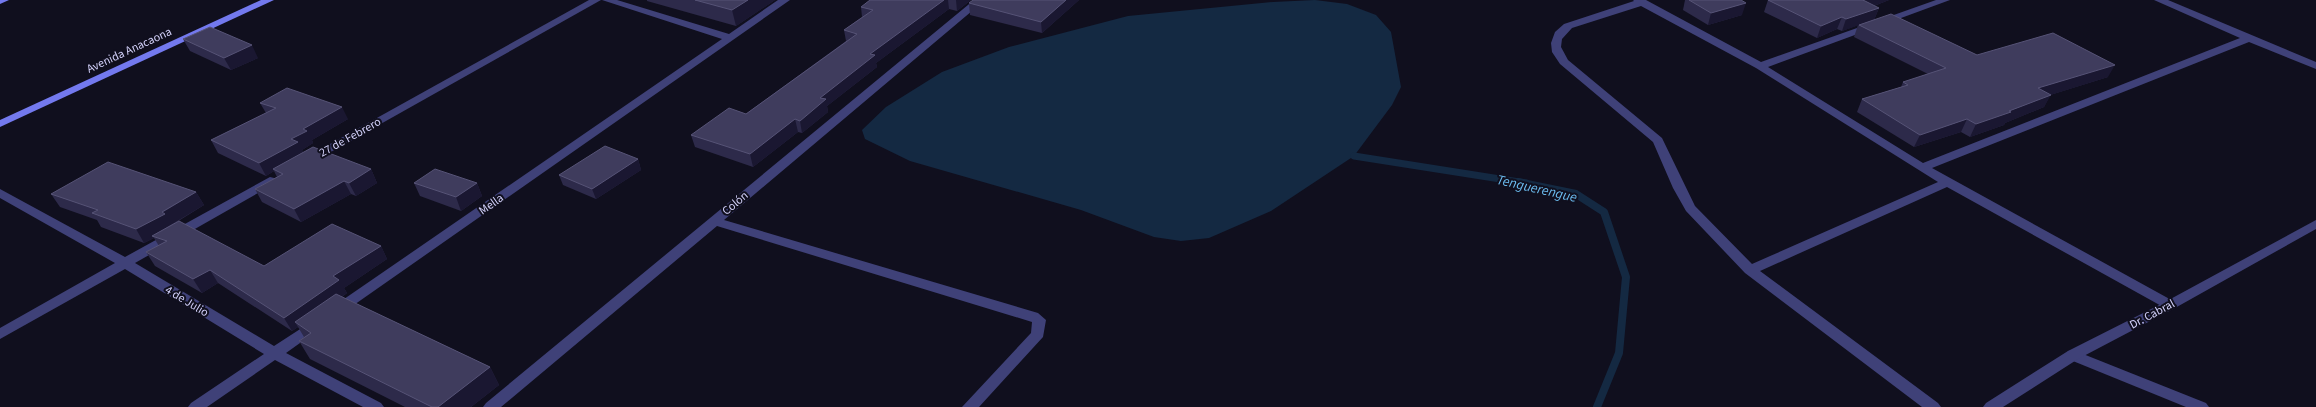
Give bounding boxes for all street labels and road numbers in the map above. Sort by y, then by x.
street label: Avenida Anacaona [84,23,175,78]
street label: 27 de Febrero [316,113,384,161]
street label: Colón [719,187,752,219]
street label: Mella [475,190,507,219]
street label: 4 de Julio [162,282,212,321]
street label: Dr. Cabral [2127,295,2178,333]

